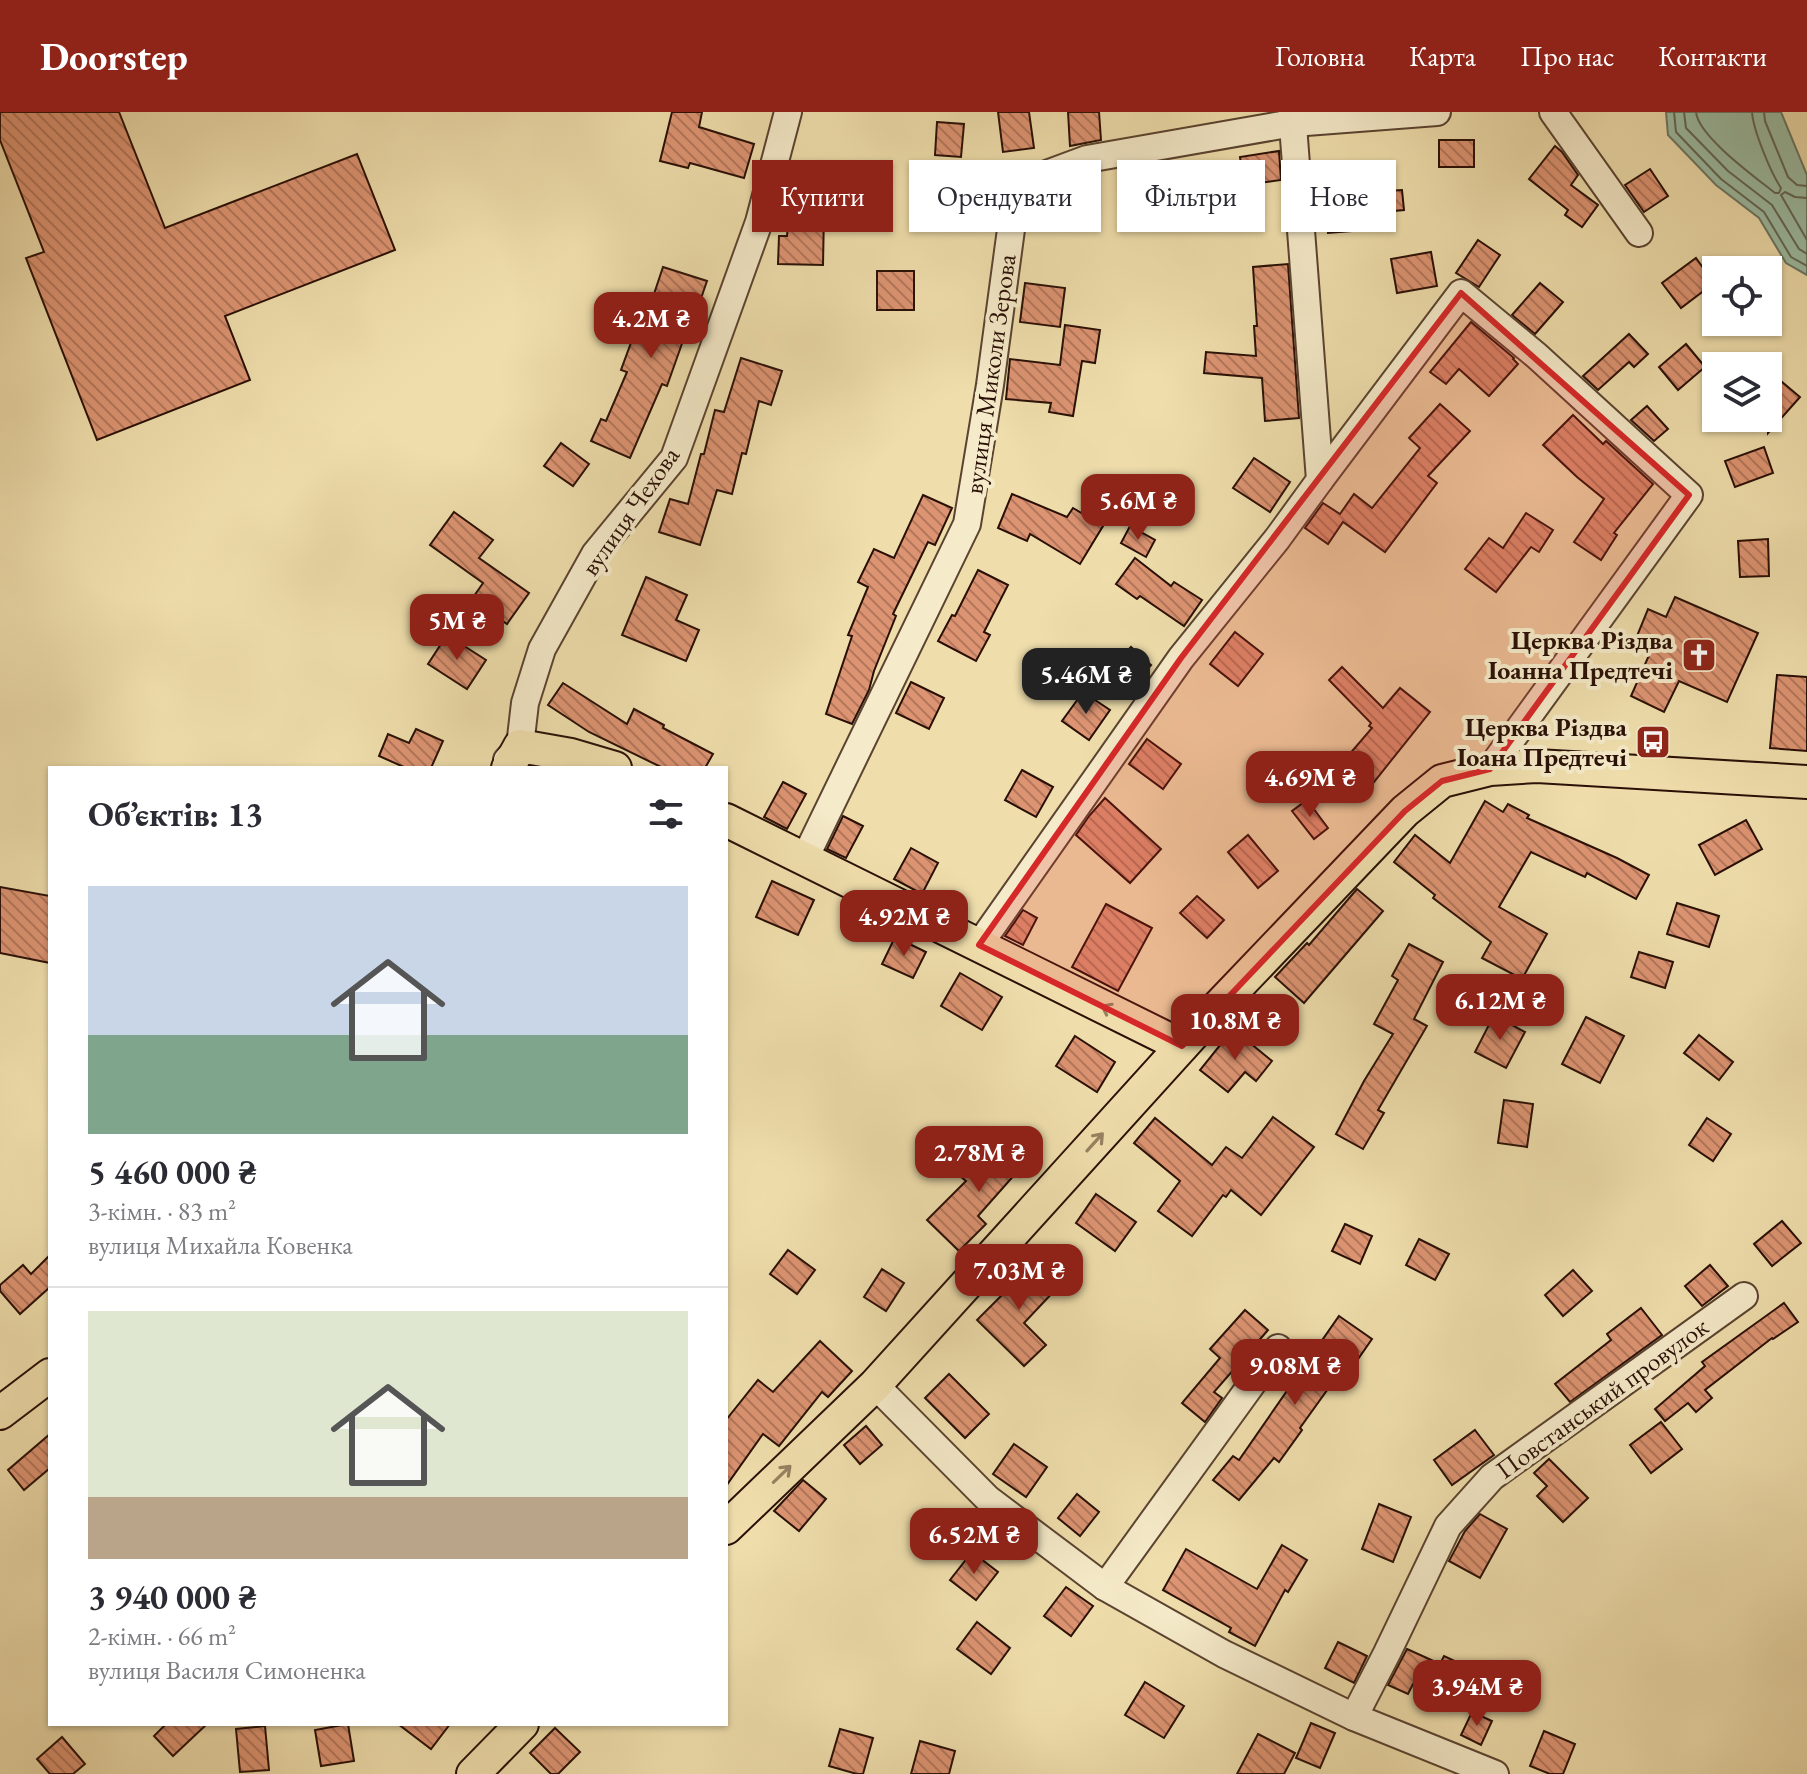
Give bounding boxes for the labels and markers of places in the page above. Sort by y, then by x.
pin: 4.2M ₴ [586,292,716,360]
pin: 5.6M ₴ [1073,474,1203,542]
pin: 5M ₴ [410,594,504,662]
place label: Церква Різдва Іоанна Предтечі [1488,623,1674,687]
church icon: Церква Різдва Іоанна Предтечі [1680,636,1718,674]
pin: 5.46M ₴ [1012,648,1160,716]
place label: Церква Різдва Іоана Предтечі [1457,710,1628,774]
bus stop icon: Церква Різдва Іоана Предтечі [1634,723,1672,761]
pin: 4.69M ₴ [1236,751,1384,819]
pin: 4.92M ₴ [830,890,978,958]
pin: 6.12M ₴ [1426,974,1574,1042]
pin: 10.8M ₴ [1161,994,1309,1062]
pin: 2.78M ₴ [905,1126,1053,1194]
pin: 7.03M ₴ [945,1244,1093,1312]
pin: 9.08M ₴ [1221,1339,1369,1407]
pin: 6.52M ₴ [900,1508,1048,1576]
pin: 3.94M ₴ [1403,1660,1551,1728]

